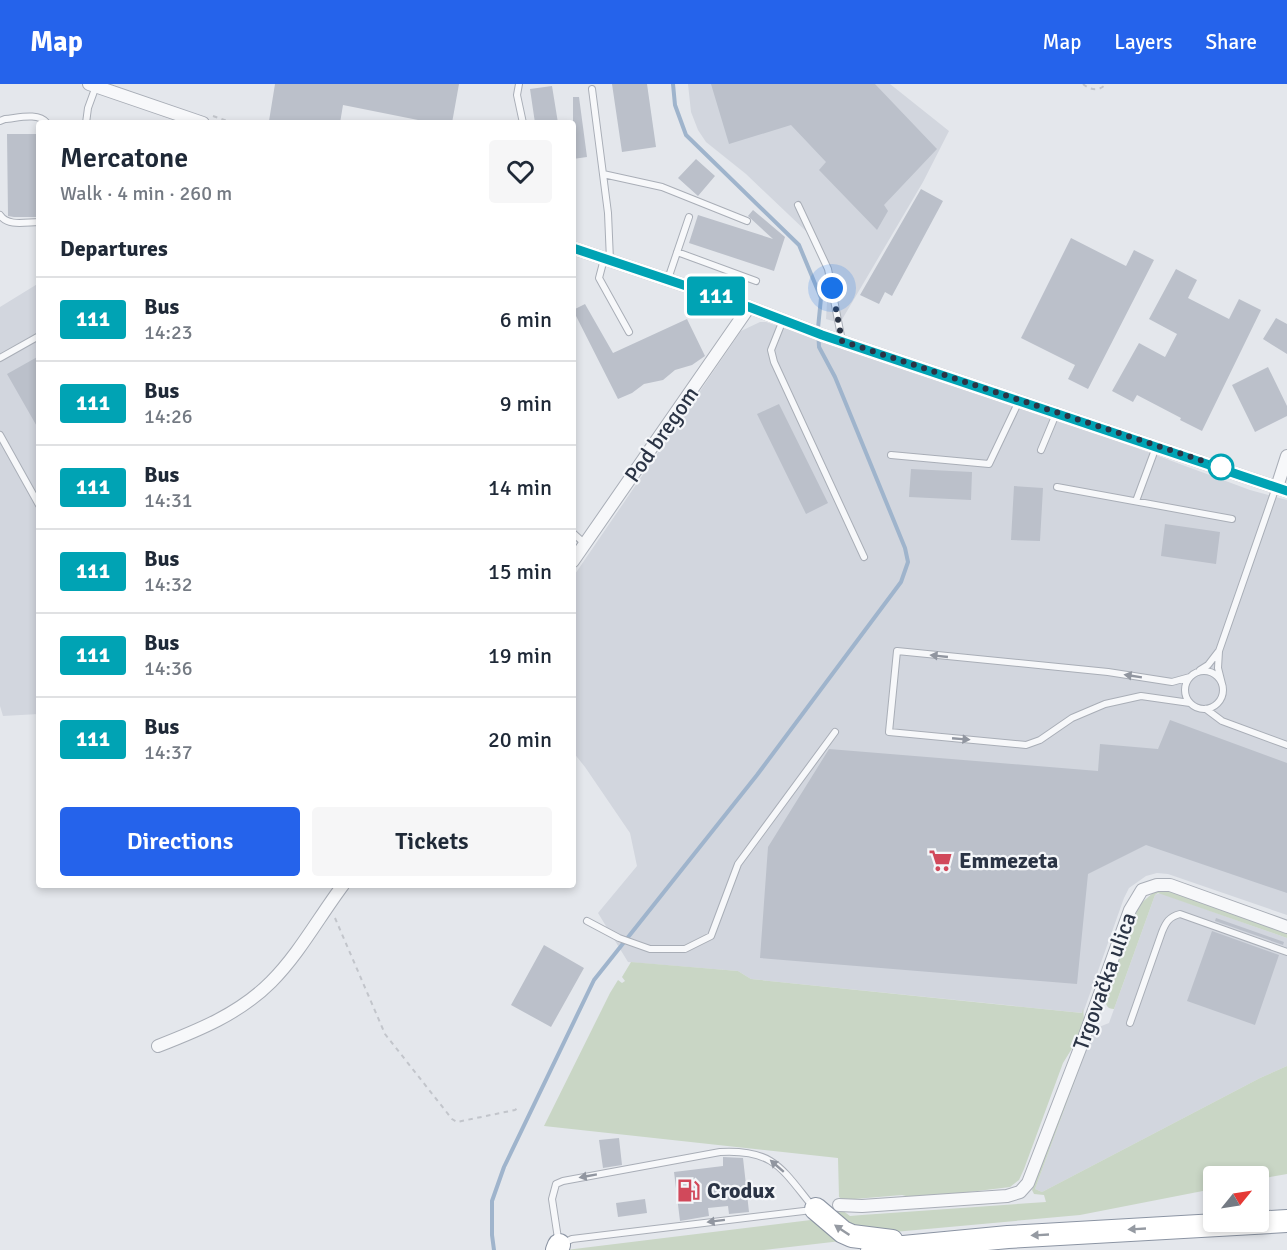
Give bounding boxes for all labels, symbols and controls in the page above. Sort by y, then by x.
text: Map [30,25,83,59]
text: Map [1043,29,1081,55]
text: Layers [1114,29,1172,55]
text: Share [1205,29,1257,55]
button: heart [489,140,552,203]
text: Mercatone [60,141,188,175]
text: Walk · 4 min · 260 m [60,181,232,206]
text: Departures [60,235,168,262]
your location [817,273,847,303]
line badge: 111 [682,276,750,316]
text: 111 [699,283,733,309]
text: Bus [144,293,179,320]
text: 111 [76,306,110,332]
text: 6 min [500,306,552,333]
text: 14:23 [144,320,193,345]
text: Bus [144,377,179,404]
street label: Pod bregom [619,381,704,487]
text: 111 [76,390,110,416]
text: 9 min [500,390,552,417]
text: 14:26 [144,404,193,429]
unlabelled marker [1208,454,1234,480]
text: Bus [144,461,179,488]
text: 111 [76,474,110,500]
text: 14 min [488,474,552,501]
text: 14:31 [144,488,193,513]
text: Bus [144,545,179,572]
text: 111 [76,558,110,584]
text: 15 min [488,558,552,585]
text: 14:32 [144,572,193,597]
text: Bus [144,629,179,656]
text: 111 [76,642,110,668]
text: 19 min [488,642,552,669]
one-way arrow [929,651,948,661]
text: 14:36 [144,656,193,681]
one-way arrow [1123,671,1142,680]
text: Bus [144,713,179,740]
text: 111 [76,726,110,752]
text: 20 min [488,726,552,753]
one-way arrow [951,734,970,744]
text: 14:37 [144,740,193,765]
button: Directions [60,807,300,876]
button: Tickets [312,807,552,876]
supermarket icon: Emmezeta [928,847,954,873]
place label: Emmezeta [959,847,1058,874]
street label: Trgovačka ulica [1067,909,1142,1054]
one-way arrow [769,1159,785,1172]
north arrow [1203,1166,1269,1232]
map controls [1203,1166,1269,1232]
one-way arrow [579,1172,598,1181]
fuel station icon: Crodux [676,1177,702,1203]
place label: Crodux [707,1177,775,1204]
one-way arrow [706,1216,725,1225]
one-way arrow [833,1224,850,1235]
one-way arrow [1128,1225,1147,1234]
one-way arrow [1031,1230,1050,1240]

